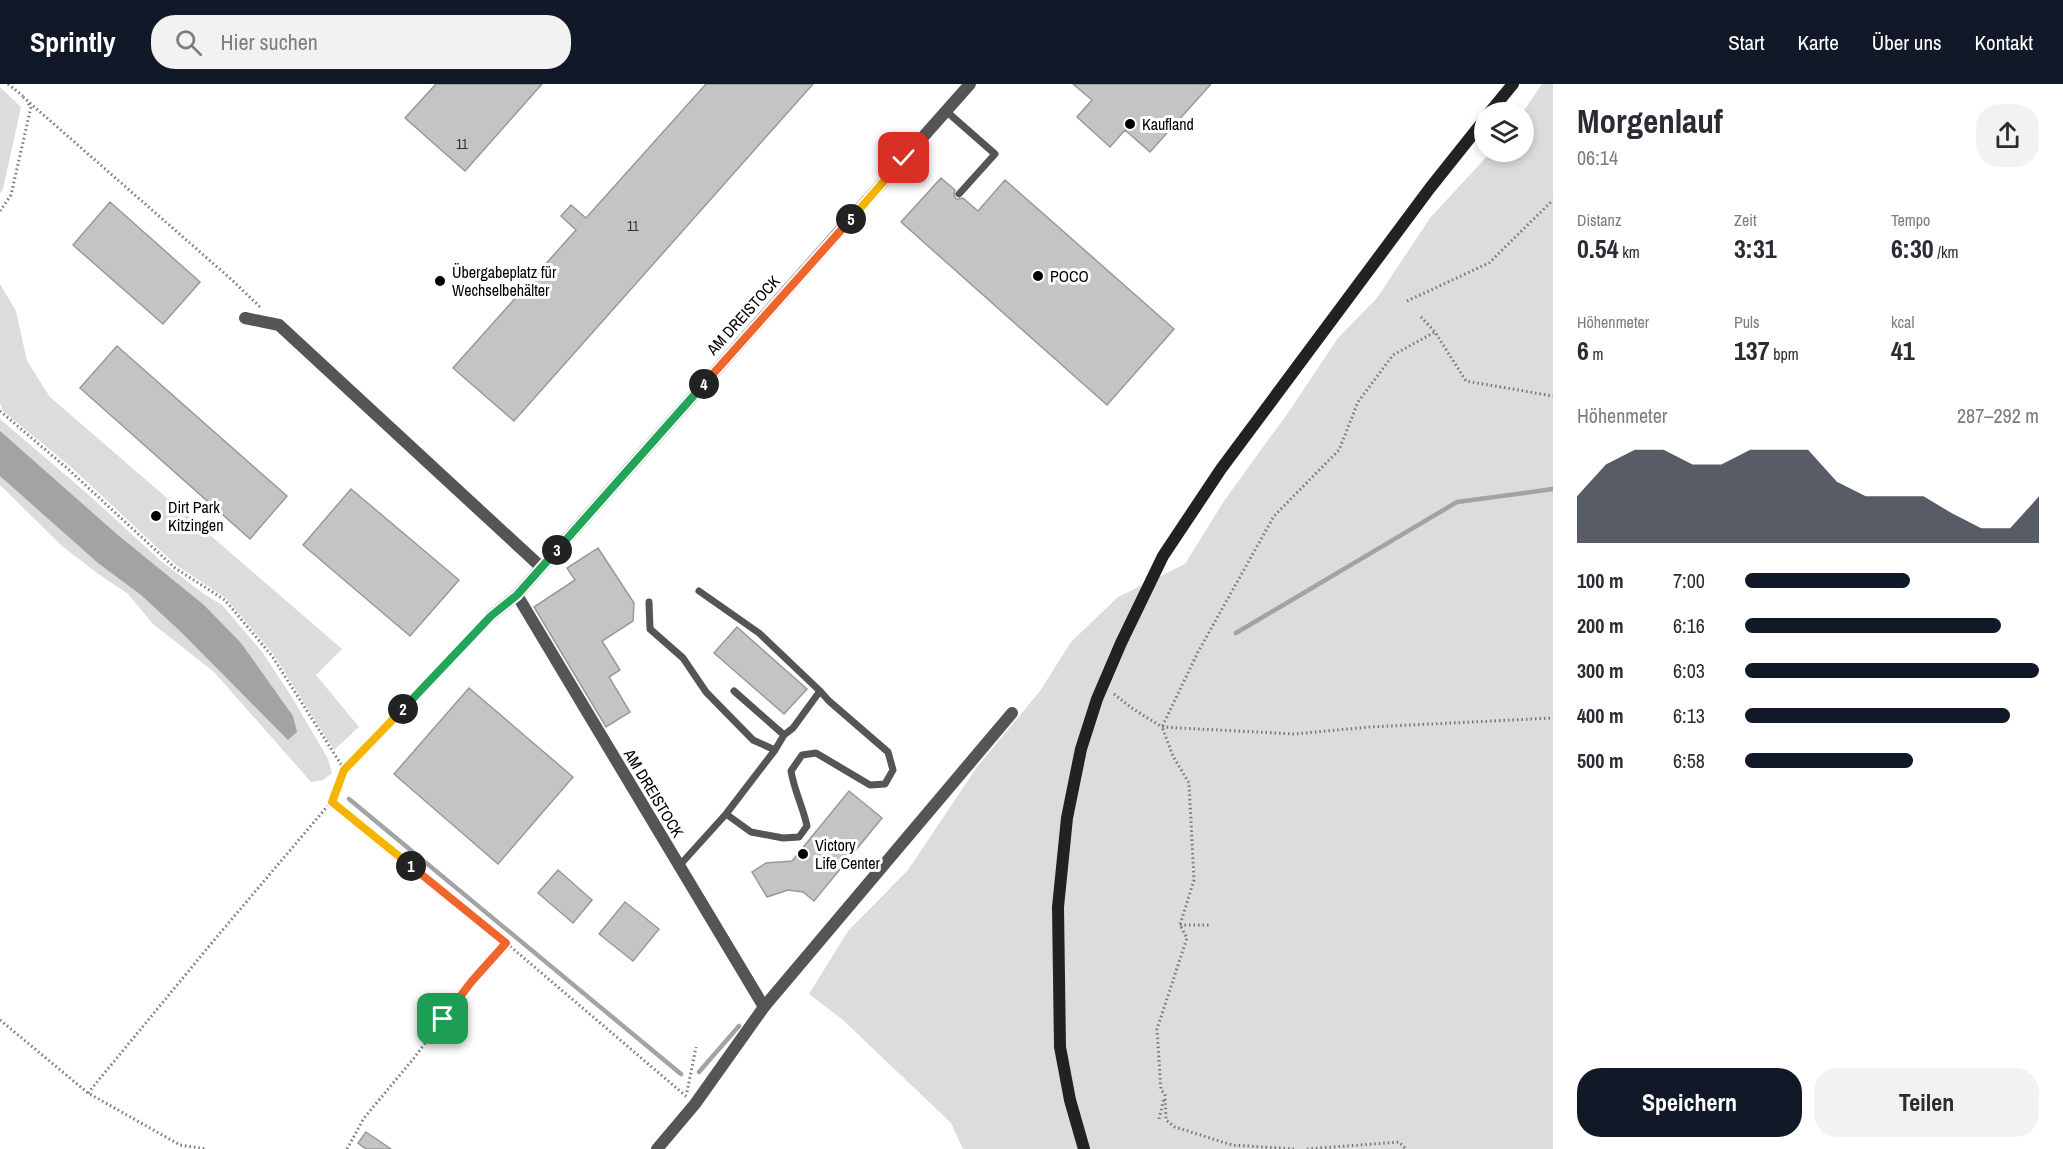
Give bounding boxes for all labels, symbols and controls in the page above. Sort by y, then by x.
search box [151,15,571,69]
text: Sprintly [30,23,115,61]
icon: search [172,26,205,59]
text: Hier suchen [220,27,318,57]
text: Start [1728,28,1765,57]
text: Karte [1798,28,1839,57]
text: Über uns [1872,28,1942,57]
text: Kontakt [1975,28,2033,57]
text: Morgenlauf [1577,99,1723,143]
map controls [1474,102,1534,162]
button: layers [1474,102,1534,162]
button: share [1976,104,2039,167]
place label: Kaufland [1142,113,1194,135]
marker: Kaufland [1123,117,1137,131]
pin [878,132,929,183]
house number: 11 [456,135,469,153]
icon: check [887,141,920,174]
text: 06:14 [1577,144,1618,171]
pin: 5 [836,204,866,234]
text: 5 [847,208,855,230]
text: Distanz [1577,209,1621,231]
text: Zeit [1734,209,1757,231]
text: Tempo [1891,209,1930,231]
house number: 11 [627,217,640,235]
text: 0.54 [1577,231,1619,266]
text: 3:31 [1734,231,1777,266]
text: 6:30 [1891,231,1934,266]
text: km [1619,241,1640,263]
text: /km [1934,241,1958,263]
place label: Übergabeplatz für Wechselbehälter [452,261,557,301]
place label: POCO [1050,265,1089,287]
marker: POCO [1031,269,1045,283]
street label: AM DREISTOCK [701,270,785,360]
marker: Übergabeplatz für Wechselbehälter [433,274,447,288]
text: Höhenmeter [1577,311,1649,333]
text: Puls [1734,311,1760,333]
text: kcal [1891,311,1914,333]
text: 6 [1577,333,1589,368]
text: 137 [1734,333,1770,368]
text: 41 [1891,333,1915,368]
text: m [1589,343,1603,365]
text: bpm [1770,343,1799,365]
pin: 4 [689,369,719,399]
text: 4 [700,373,708,395]
text: Höhenmeter [1577,402,1667,429]
text: 287–292 m [1957,402,2039,429]
place label: Dirt Park Kitzingen [168,496,223,536]
marker: Dirt Park Kitzingen [149,509,163,523]
pin: 3 [542,535,572,565]
text: 3 [553,539,561,561]
text: 100 m [1577,567,1624,594]
text: 7:00 [1673,567,1705,594]
text: 200 m [1577,612,1624,639]
text: 6:16 [1673,612,1705,639]
text: 300 m [1577,657,1624,684]
text: 6:03 [1673,657,1705,684]
pin: 2 [388,694,418,724]
text: 2 [399,698,407,720]
text: 400 m [1577,702,1624,729]
text: 6:13 [1673,702,1705,729]
street label: AM DREISTOCK [618,744,689,842]
text: 500 m [1577,747,1624,774]
text: 6:58 [1673,747,1705,774]
place label: Victory Life Center [815,834,881,874]
marker: Victory Life Center [796,847,810,861]
pin: 1 [396,851,426,881]
text: 1 [407,855,415,877]
pin [417,993,468,1044]
icon: arrive [426,1002,459,1035]
button: Speichern [1577,1068,1802,1137]
button: Teilen [1814,1068,2039,1137]

